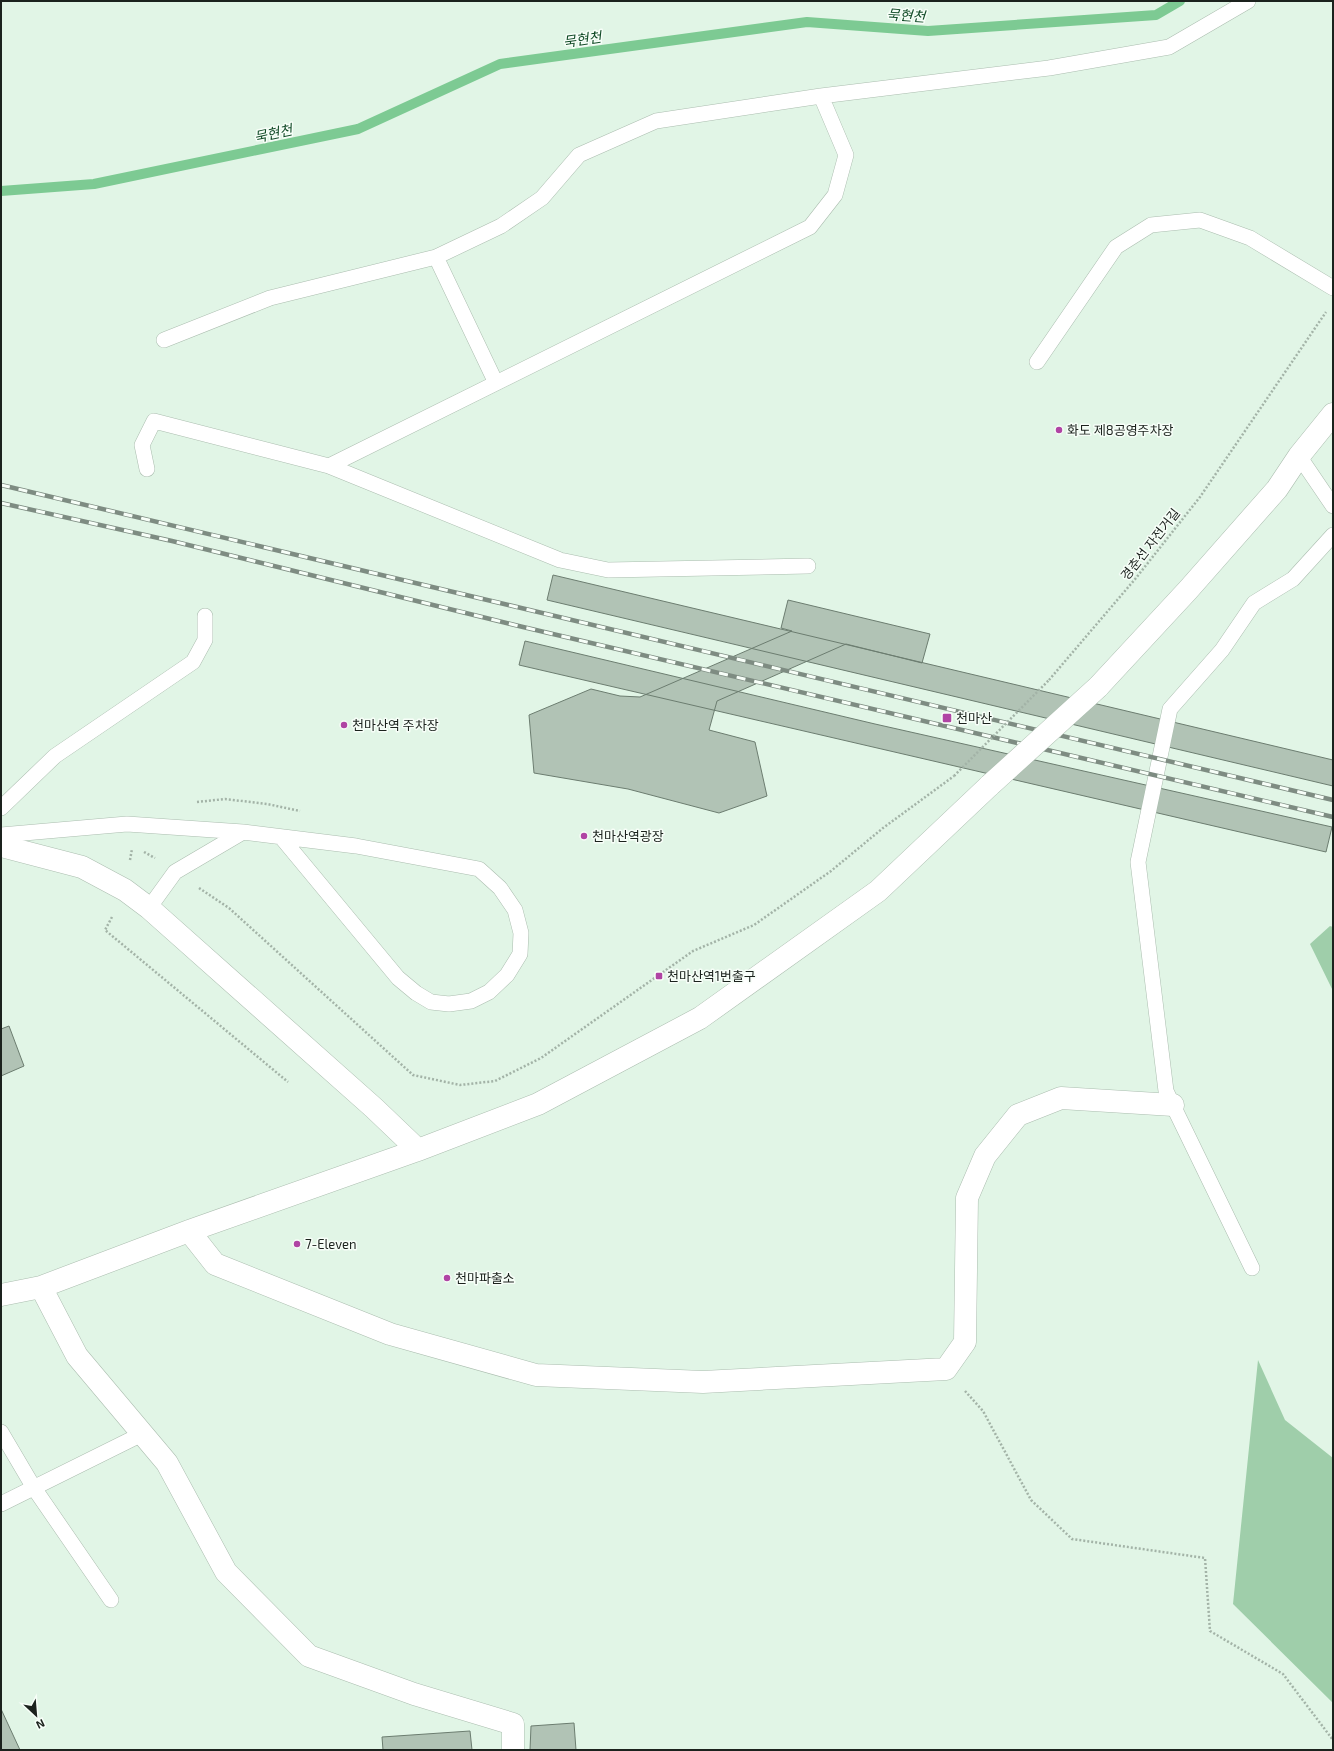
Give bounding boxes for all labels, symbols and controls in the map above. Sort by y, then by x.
water label: 묵현천 [886,5,927,25]
water label: 묵현천 [562,28,603,50]
water label: 묵현천 [252,120,295,145]
place label: 화도 제8공영주차장 [1067,422,1174,438]
marker: 화도 제8공영주차장 [1054,425,1064,435]
street label: 경춘선 자전거길 [1117,505,1183,583]
place label: 천마산 [956,710,992,726]
marker: 천마산 [941,712,953,724]
place label: 천마산역 주차장 [352,717,439,733]
marker: 천마산역 주차장 [339,720,349,730]
place label: 천마산역광장 [592,828,664,844]
marker: 천마산역광장 [579,831,589,841]
place label: 천마산역1번출구 [667,968,756,984]
marker: 천마산역1번출구 [654,971,664,981]
place label: 7-Eleven [305,1236,357,1252]
marker: 7-Eleven [292,1239,302,1249]
place label: 천마파출소 [455,1270,515,1286]
marker: 천마파출소 [442,1273,452,1283]
north arrow [16,1695,56,1735]
text: N [34,1717,47,1732]

